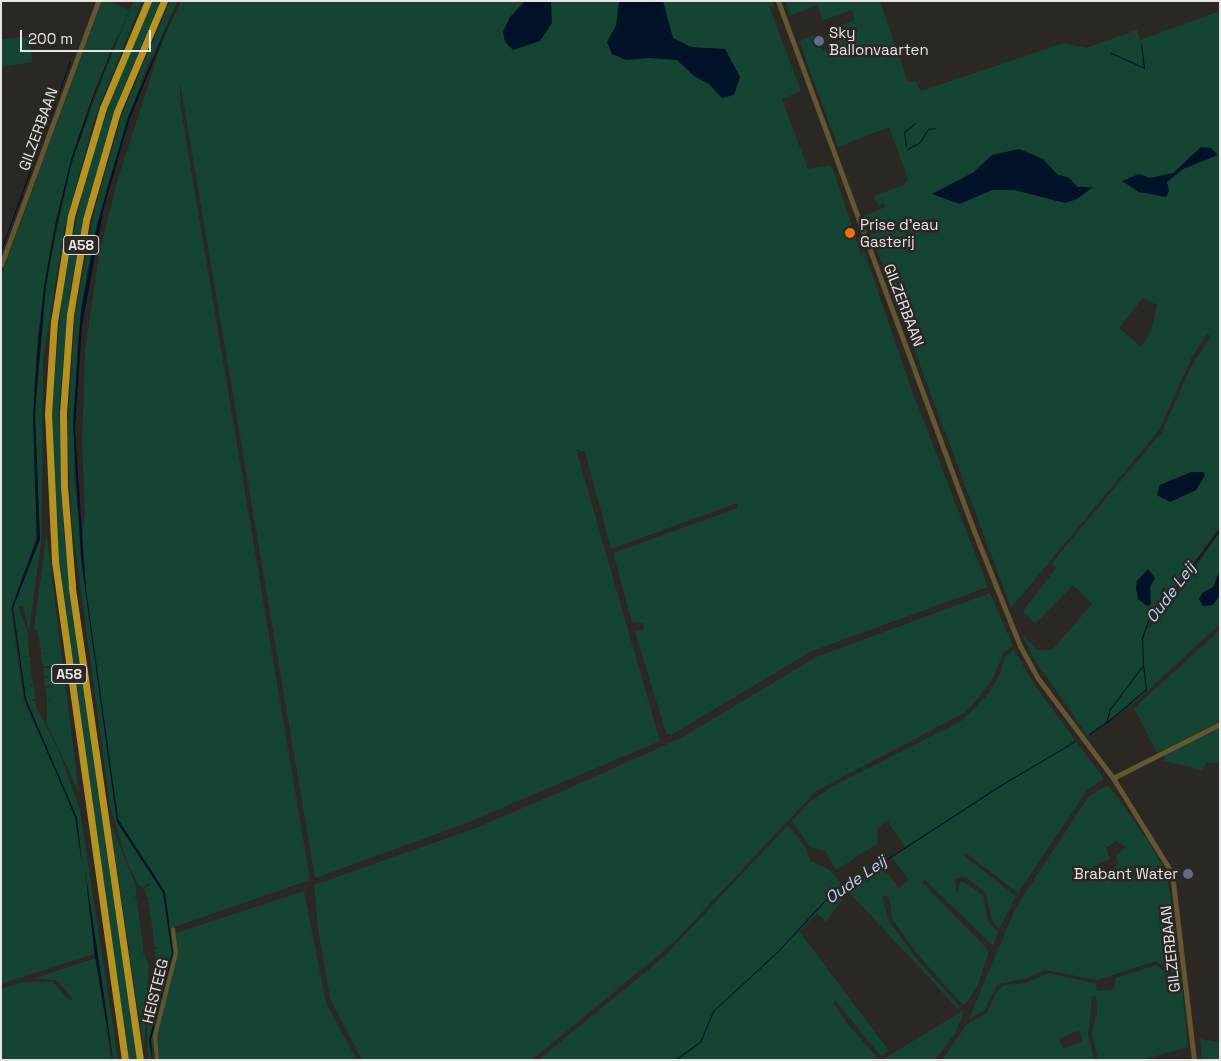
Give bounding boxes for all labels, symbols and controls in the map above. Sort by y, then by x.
scale bar [22,20,154,52]
place label: Sky Ballonvaarten [829,23,929,58]
text: 200 m [28,29,73,48]
marker: Sky Ballonvaarten [813,35,825,47]
street label: GILZERBAAN [15,85,61,173]
place label: Prise d'eau Gasterij [860,215,938,250]
marker: Prise d'eau Gasterij [844,227,856,239]
road number: A58 [62,234,100,256]
street label: GILZERBAAN [880,261,928,349]
water label: Oude Leij [1142,559,1200,627]
road number: A58 [50,662,88,686]
water label: Oude Leij [822,852,890,908]
place label: Brabant Water [1074,865,1178,883]
marker: Brabant Water [1182,868,1194,880]
street label: GILZERBAAN [1157,905,1183,993]
street label: HEISTEEG [138,957,172,1025]

